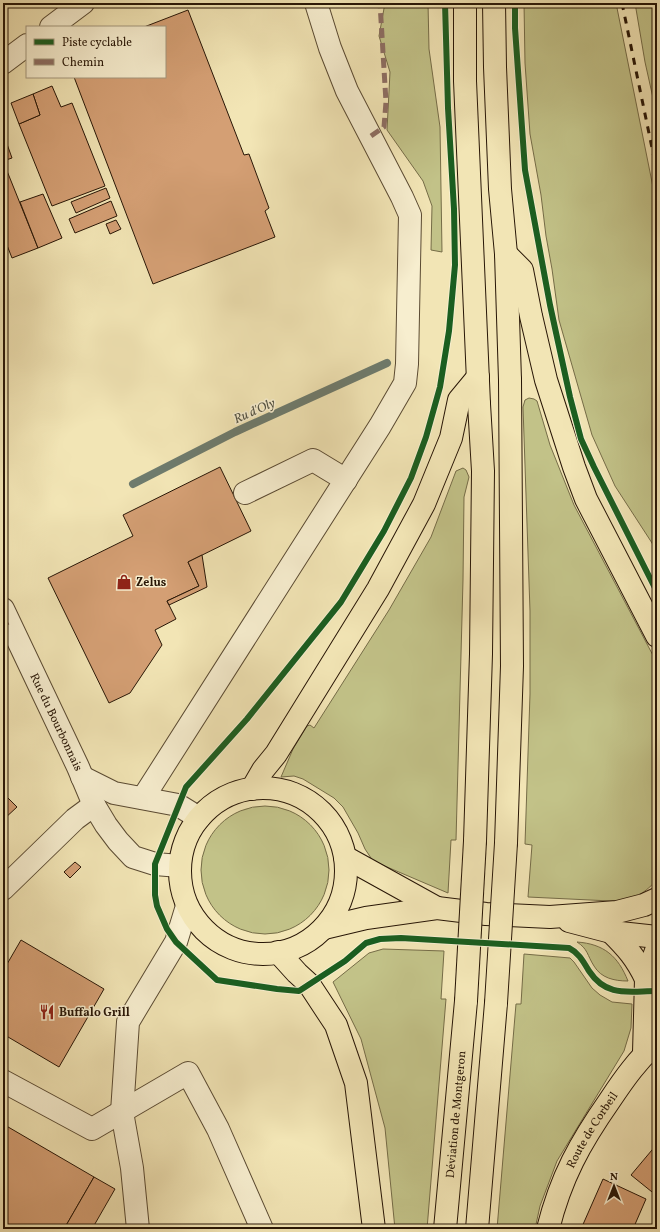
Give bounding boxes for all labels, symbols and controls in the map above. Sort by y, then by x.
legend [26,26,166,78]
text: Piste cyclable [62,35,132,51]
text: Chemin [62,55,104,71]
water label: Ru d'Oly [231,395,279,429]
shop icon: Zelus [115,573,133,591]
place label: Zelus [136,575,167,591]
street label: Rue du Bourbonnais [26,671,86,774]
restaurant icon: Buffalo Grill [38,1003,56,1021]
place label: Buffalo Grill [59,1005,130,1021]
street label: Déviation de Montgeron [443,1050,470,1179]
street label: Route de Corbeil [563,1089,622,1171]
north arrow [594,1166,634,1206]
text: N [610,1170,618,1185]

